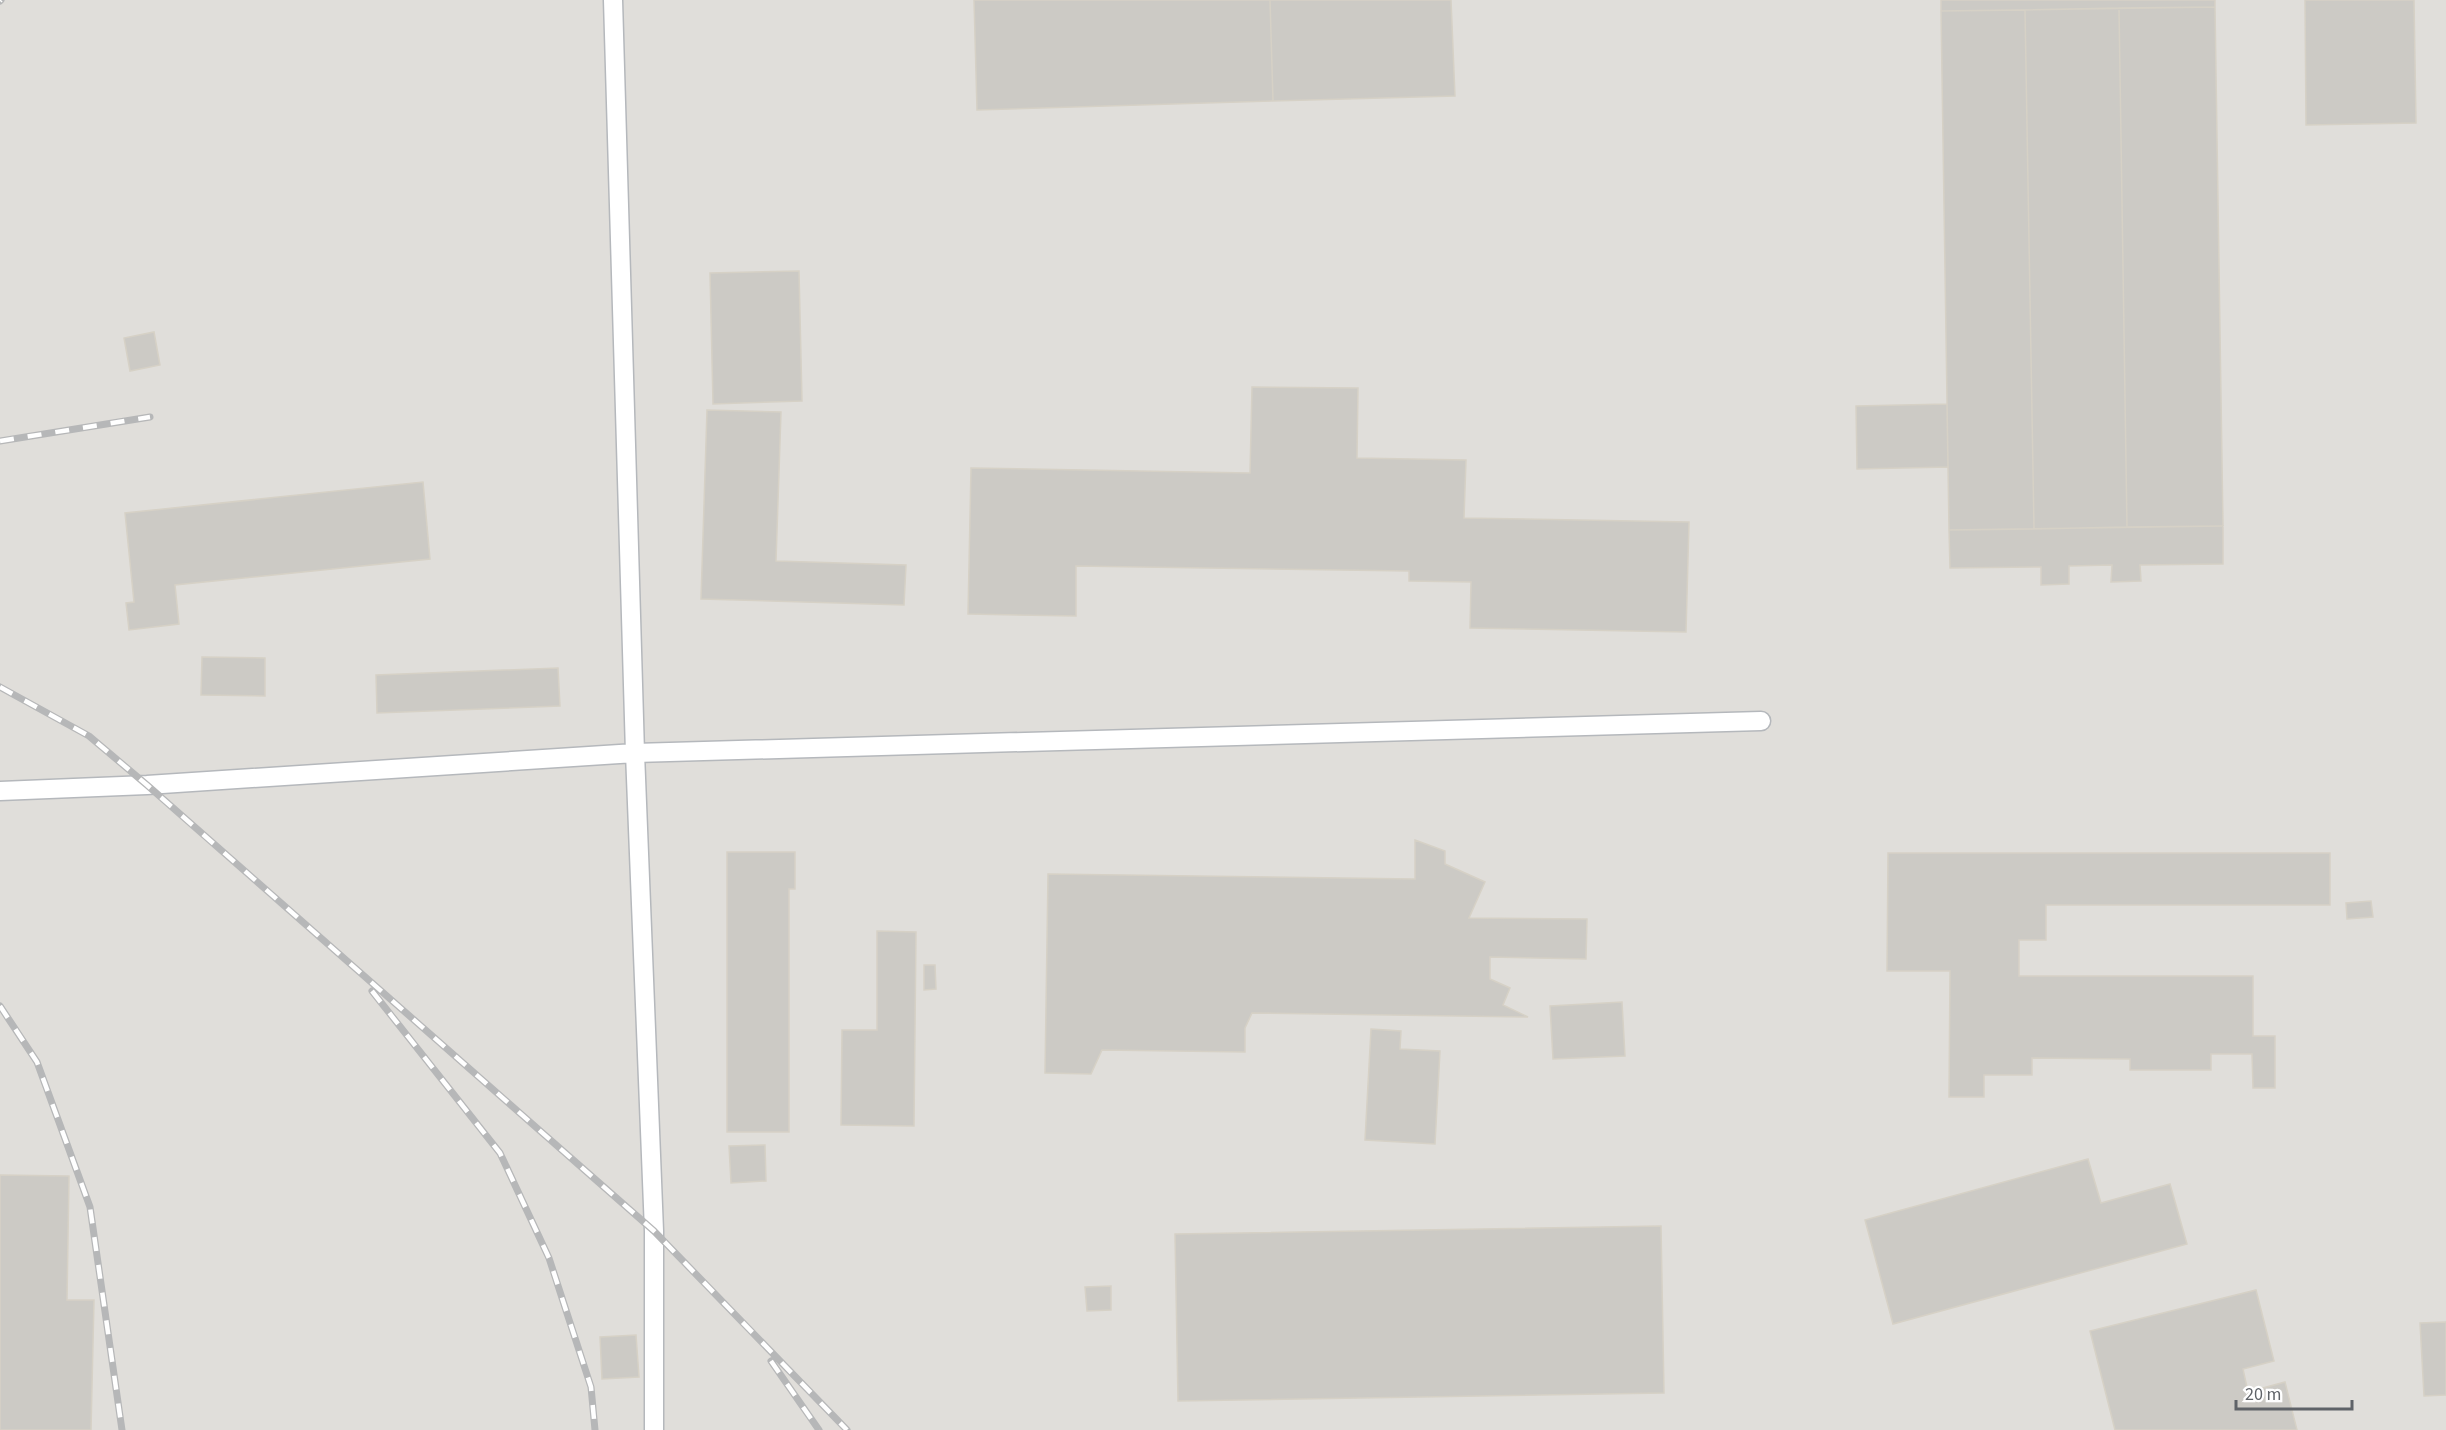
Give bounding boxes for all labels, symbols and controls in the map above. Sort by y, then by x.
scale bar [2236,1373,2352,1411]
text: 20 m [2245,1382,2281,1407]

